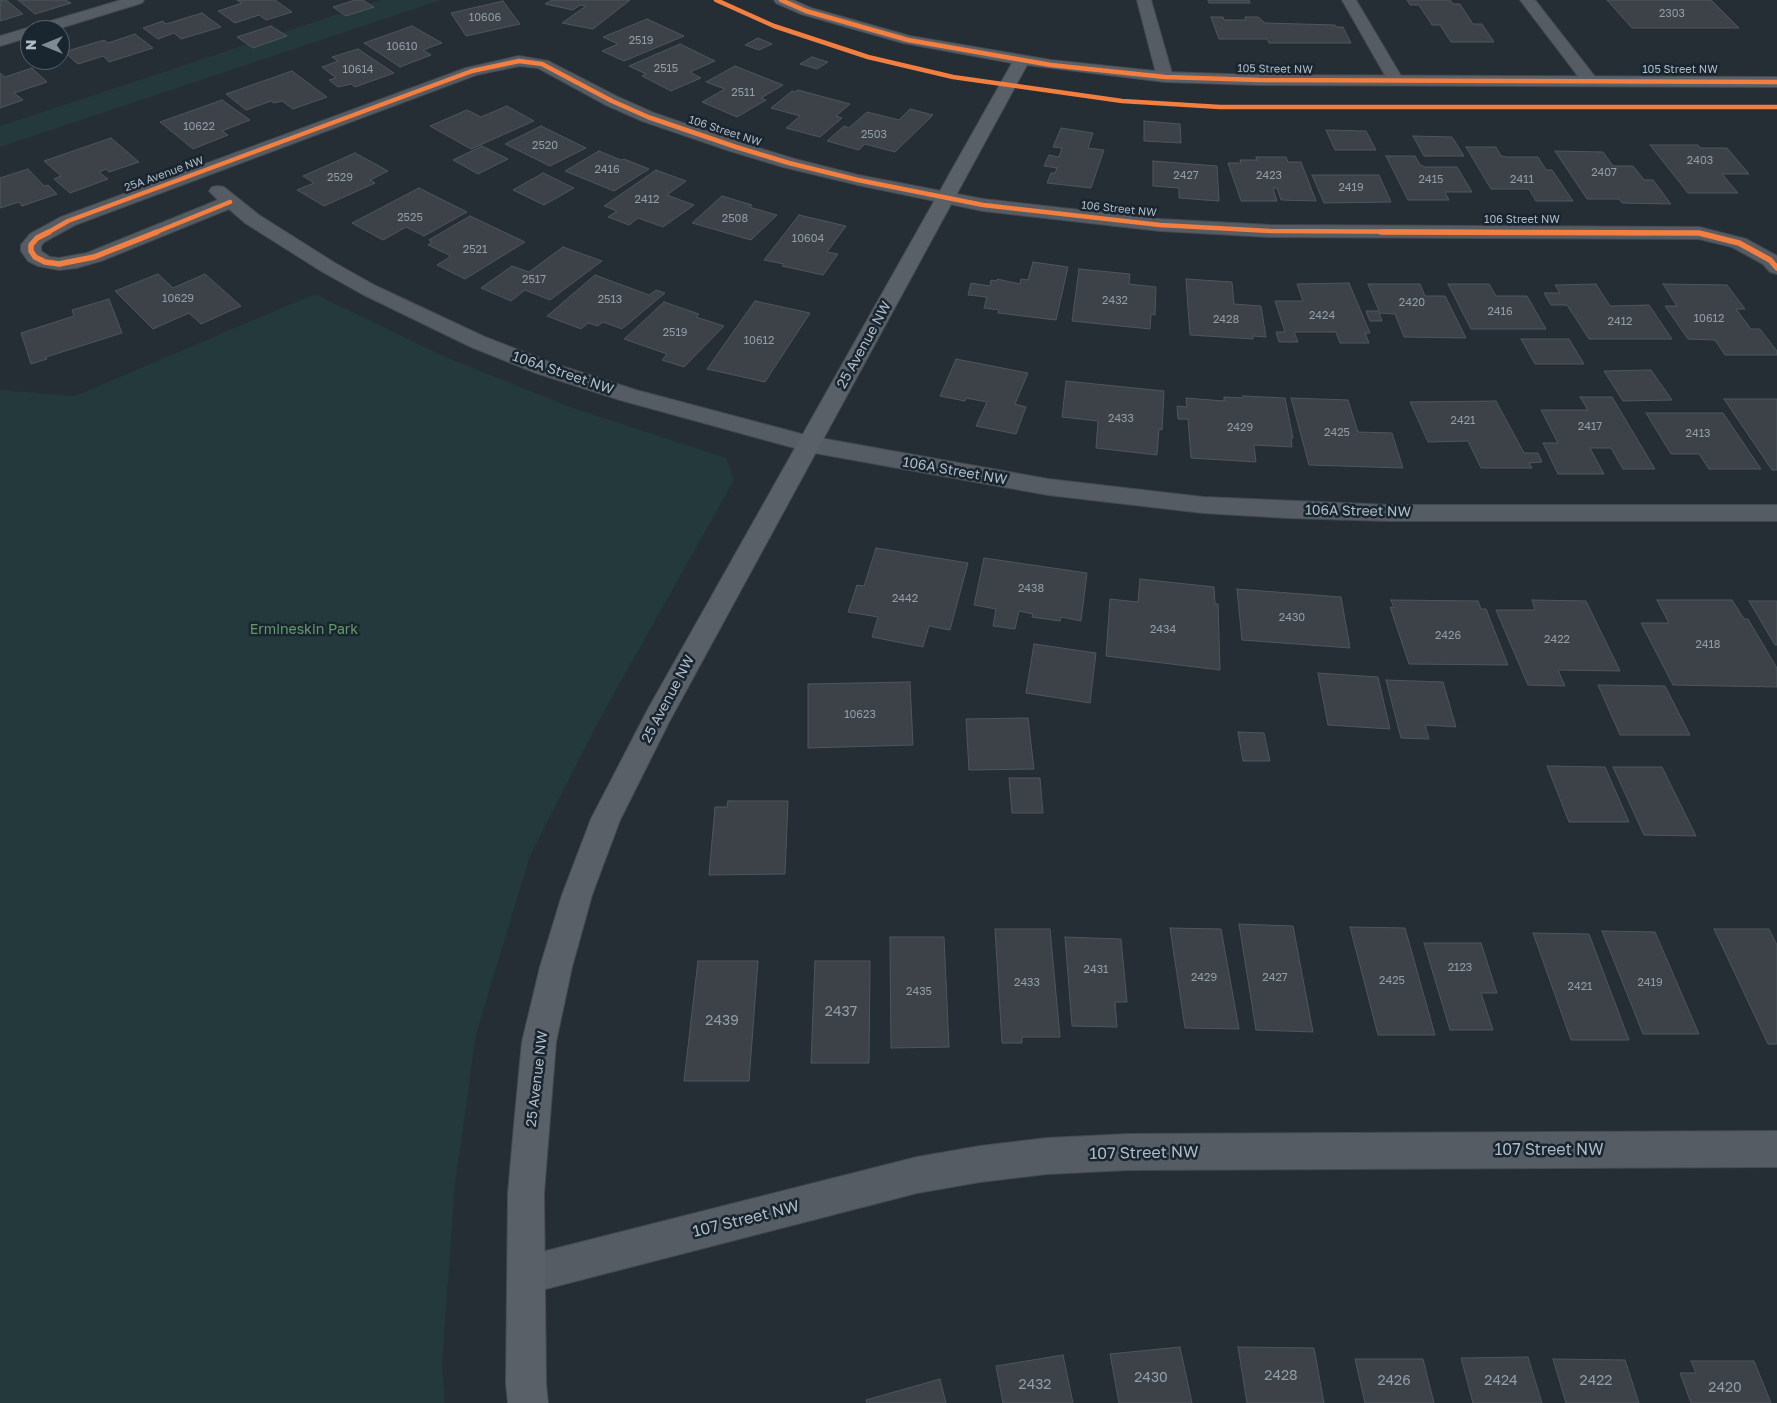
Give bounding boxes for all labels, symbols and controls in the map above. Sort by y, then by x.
house number: 2303 [1659,7,1685,21]
house number: 10606 [469,11,501,25]
north arrow [20,20,70,70]
house number: 2519 [629,34,653,48]
text: N [22,40,39,50]
house number: 10610 [387,40,417,54]
house number: 2515 [654,62,678,76]
street label: 105 Street NW [1237,62,1313,76]
house number: 10614 [343,63,373,77]
street label: 105 Street NW [1642,63,1718,77]
house number: 2511 [731,86,755,100]
street label: 106 Street NW [687,113,763,149]
house number: 10622 [183,120,215,134]
house number: 2503 [861,128,887,142]
house number: 2520 [532,139,558,153]
street label: 25A Avenue NW [123,154,205,194]
house number: 2403 [1687,154,1713,168]
house number: 2416 [594,163,620,177]
house number: 2407 [1591,166,1617,180]
house number: 2427 [1173,169,1199,183]
house number: 2423 [1256,169,1282,183]
house number: 2529 [327,171,353,185]
house number: 2415 [1419,173,1443,187]
house number: 2411 [1510,173,1534,187]
house number: 2419 [1338,181,1364,195]
house number: 2412 [635,193,659,207]
street label: 106 Street NW [1081,198,1157,220]
house number: 2525 [397,211,423,225]
house number: 2508 [722,212,748,226]
street label: 106 Street NW [1484,213,1560,227]
house number: 10604 [792,232,824,246]
house number: 2521 [463,243,487,257]
house number: 2517 [522,273,546,287]
house number: 10629 [162,292,194,306]
house number: 2513 [598,293,622,307]
house number: 2432 [1102,294,1128,308]
house number: 2420 [1399,296,1425,310]
street label: 25 Avenue NW [833,299,895,391]
house number: 2416 [1487,305,1513,319]
house number: 2424 [1309,309,1335,323]
house number: 10612 [1694,312,1724,326]
house number: 2428 [1213,313,1239,327]
house number: 2412 [1608,315,1632,329]
house number: 2519 [663,326,687,340]
house number: 10612 [744,334,774,348]
street label: 106A Street NW [510,348,616,398]
house number: 2433 [1108,412,1134,426]
house number: 2421 [1451,414,1475,428]
house number: 2417 [1578,420,1602,434]
house number: 2429 [1227,421,1253,435]
house number: 2425 [1324,426,1350,440]
house number: 2413 [1686,427,1710,441]
street label: 106A Street NW [901,454,1009,488]
street label: 106A Street NW [1305,502,1411,520]
house number: 2438 [1018,582,1044,596]
house number: 2442 [892,592,918,606]
house number: 2430 [1279,611,1305,625]
park label: Ermineskin Park [250,622,358,638]
house number: 2434 [1150,623,1176,637]
house number: 2426 [1435,629,1461,643]
house number: 2422 [1544,633,1570,647]
house number: 2418 [1695,638,1721,652]
street label: 25 Avenue NW [638,652,698,746]
house number: 10623 [844,708,876,722]
house number: 2123 [1448,961,1472,975]
house number: 2431 [1084,963,1108,977]
house number: 2429 [1191,971,1217,985]
house number: 2427 [1262,971,1288,985]
house number: 2425 [1379,974,1405,988]
house number: 2433 [1014,976,1040,990]
house number: 2419 [1637,976,1663,990]
house number: 2421 [1568,980,1592,994]
house number: 2435 [906,985,932,999]
house number: 2437 [825,1004,857,1020]
house number: 2439 [705,1013,739,1029]
street label: 25 Avenue NW [523,1030,551,1128]
street label: 107 Street NW [1494,1140,1604,1160]
street label: 107 Street NW [1089,1142,1199,1164]
street label: 107 Street NW [691,1196,801,1242]
house number: 2428 [1264,1368,1298,1384]
house number: 2430 [1134,1370,1168,1386]
house number: 2426 [1377,1373,1411,1389]
house number: 2424 [1484,1373,1518,1389]
house number: 2422 [1580,1373,1612,1389]
house number: 2432 [1019,1377,1051,1393]
house number: 2420 [1708,1380,1742,1396]

